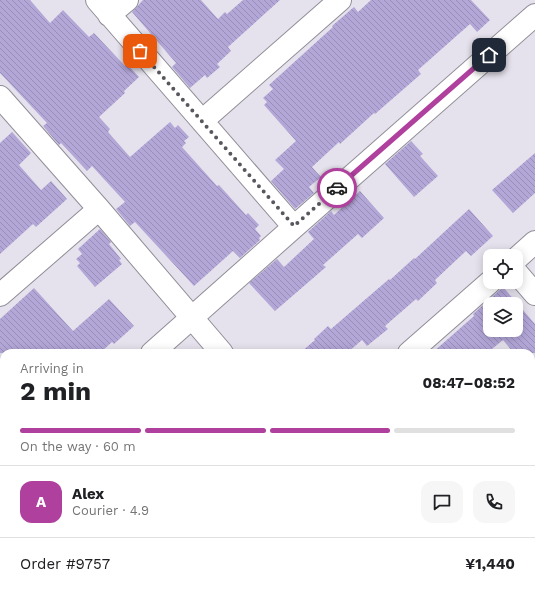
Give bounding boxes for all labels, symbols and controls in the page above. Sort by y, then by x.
pin [123,34,157,68]
pin [472,38,506,72]
icon: bag [129,40,151,62]
icon: home [478,44,500,66]
courier [317,168,357,208]
icon: car [326,177,348,199]
map controls [483,249,523,337]
button: locate [483,249,523,289]
button: layers [483,297,523,337]
text: Arriving in [20,361,84,376]
text: 08:47–08:52 [423,374,515,392]
text: 2 min [20,376,91,406]
text: On the way · 60 m [20,439,136,454]
button: chat [421,481,463,523]
button: phone [473,481,515,523]
text: Alex [72,485,104,503]
text: A [36,493,46,511]
text: Courier · 4.9 [72,503,149,518]
text: Order #9757 [20,555,110,573]
text: ¥1,440 [465,555,515,573]

